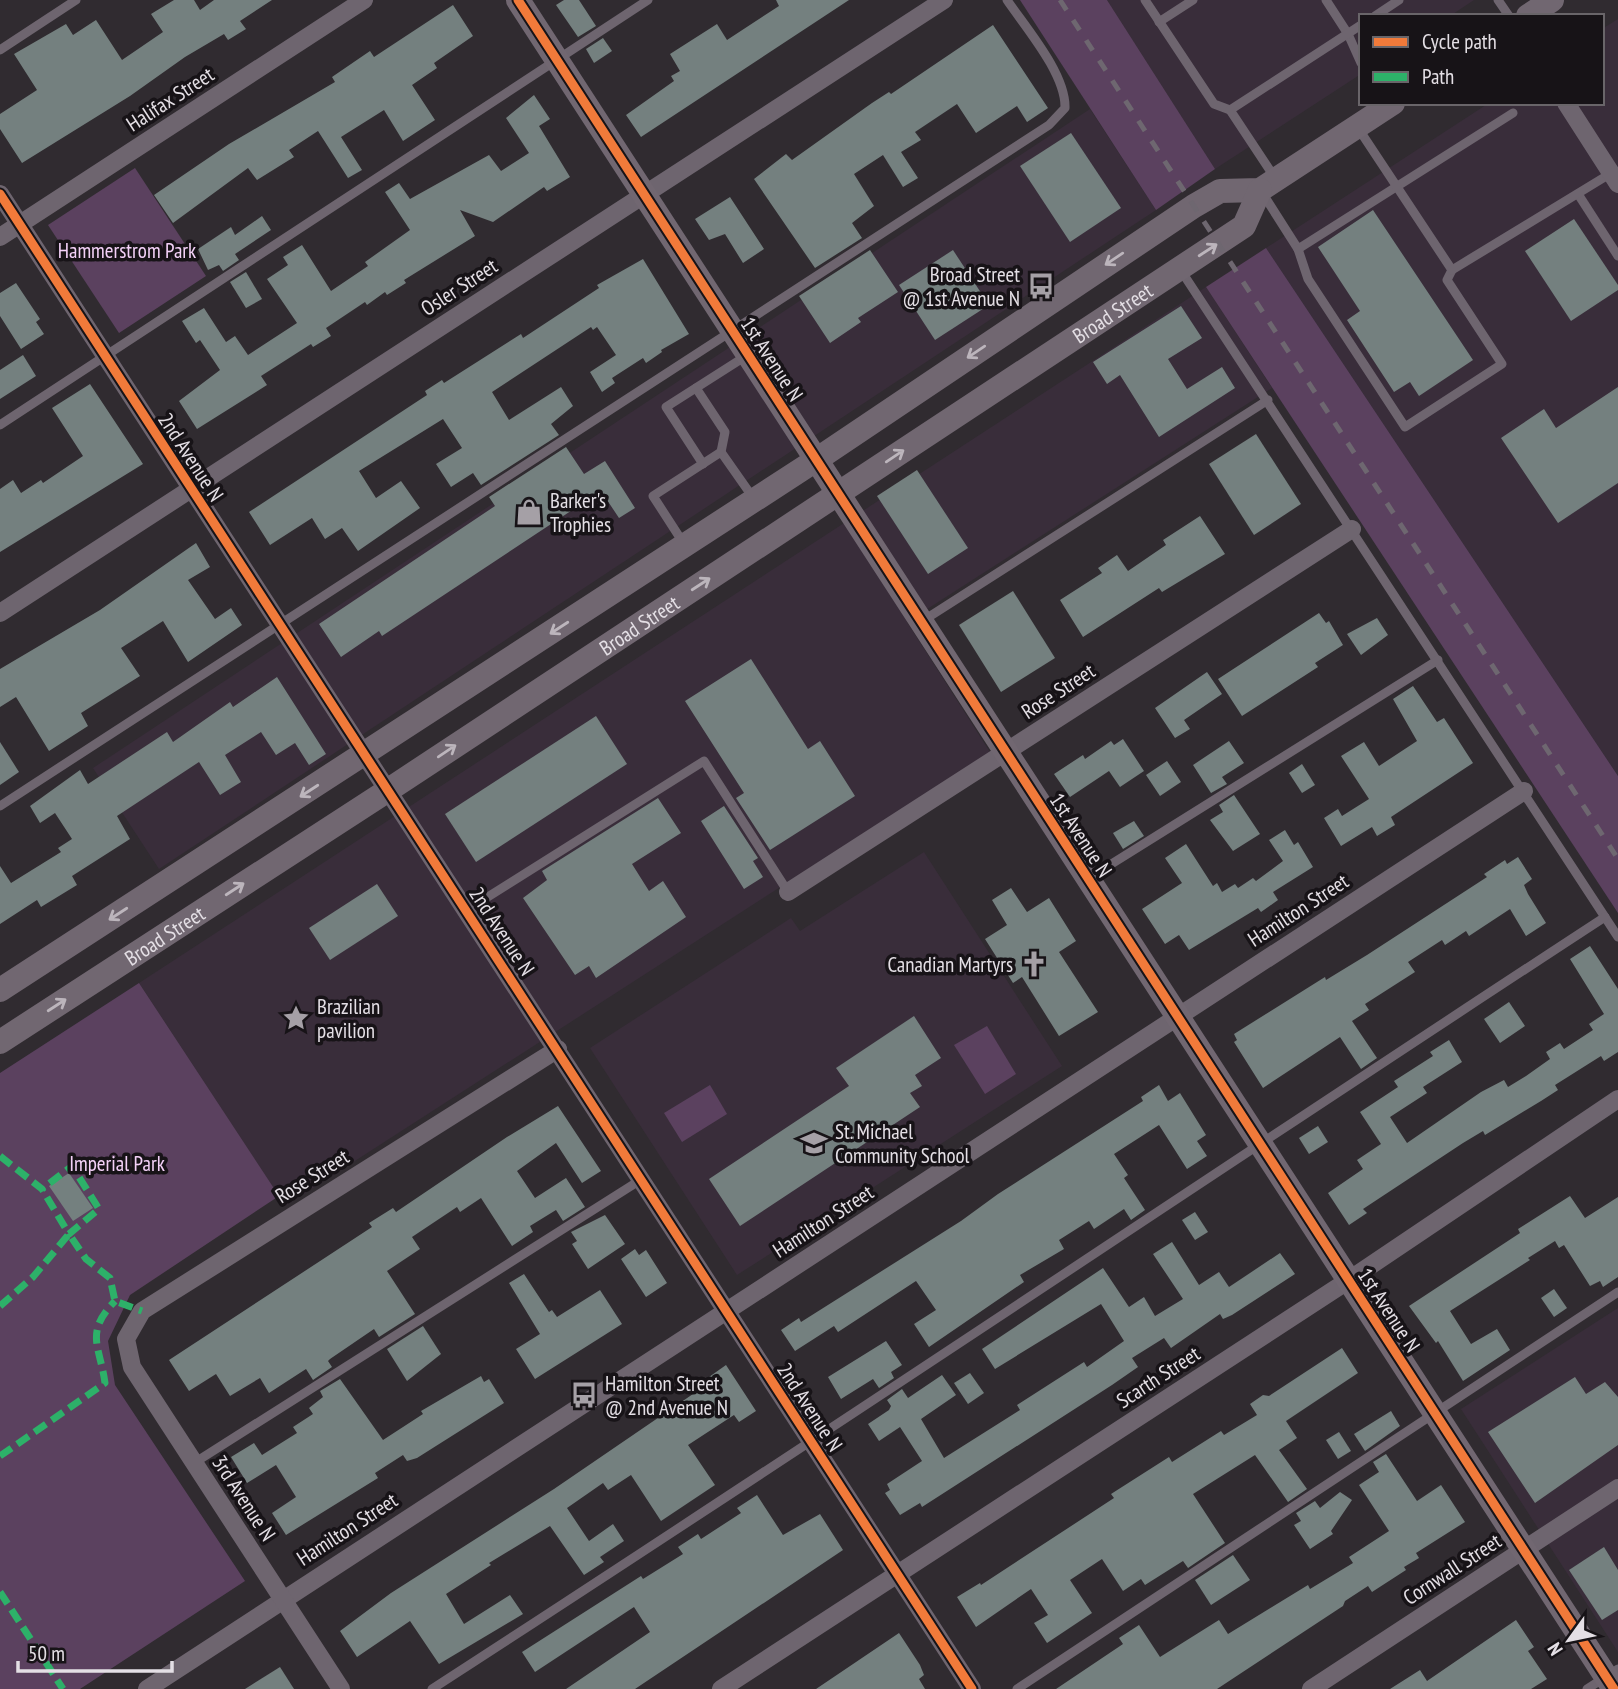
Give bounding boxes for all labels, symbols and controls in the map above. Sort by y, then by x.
legend [1359,14,1604,105]
text: Cycle path [1422,28,1497,55]
street label: Halifax Street [121,61,219,137]
text: Path [1422,63,1454,90]
park label: Hammerstrom Park [58,237,196,264]
one-way arrow [1197,242,1217,256]
street label: Osler Street [416,252,503,322]
one-way arrow [1105,253,1125,267]
place label: Broad Street @ 1st Avenue N [902,261,1020,312]
bus stop icon: Broad Street @ 1st Avenue N [1026,271,1056,301]
street label: Broad Street [1067,277,1158,349]
street label: 1st Avenue N [735,312,809,406]
one-way arrow [967,345,986,359]
street label: 2nd Avenue N [152,407,230,507]
one-way arrow [885,449,904,464]
place label: Barker's Trophies [550,487,611,538]
shop icon: Barker's Trophies [514,497,544,527]
one-way arrow [690,577,710,591]
street label: Broad Street [594,589,684,661]
one-way arrow [549,622,569,636]
street label: Rose Street [1016,657,1100,725]
one-way arrow [436,744,456,758]
one-way arrow [300,783,319,798]
street label: 1st Avenue N [1044,788,1118,882]
street label: Hamilton Street [1243,867,1354,953]
street label: 2nd Avenue N [463,881,541,981]
one-way arrow [225,882,245,896]
street label: Broad Street [119,899,210,971]
one-way arrow [109,907,128,921]
church icon: Canadian Martyrs [1019,949,1049,979]
place label: Canadian Martyrs [887,951,1013,978]
place label: Brazilian pavilion [317,993,380,1044]
one-way arrow [47,997,67,1011]
place icon: Brazilian pavilion [281,1003,311,1033]
place label: St. Michael Community School [835,1118,970,1169]
school or university icon: St. Michael Community School [799,1128,829,1158]
street label: Rose Street [270,1143,354,1209]
park label: Imperial Park [69,1150,165,1177]
street label: Hamilton Street [768,1178,879,1264]
street label: 1st Avenue N [1352,1263,1426,1357]
street label: Scarth Street [1111,1340,1205,1414]
street label: 2nd Avenue N [771,1357,849,1457]
place label: Hamilton Street @ 2nd Avenue N [605,1370,728,1421]
bus stop icon: Hamilton Street @ 2nd Avenue N [569,1380,599,1410]
street label: 3rd Avenue N [206,1450,282,1546]
street label: Hamilton Street [292,1486,403,1572]
street label: Cornwall Street [1398,1527,1506,1611]
north arrow [1534,1605,1604,1675]
scale bar [18,1630,172,1674]
text: N [1542,1638,1568,1660]
text: 50 m [28,1640,65,1667]

